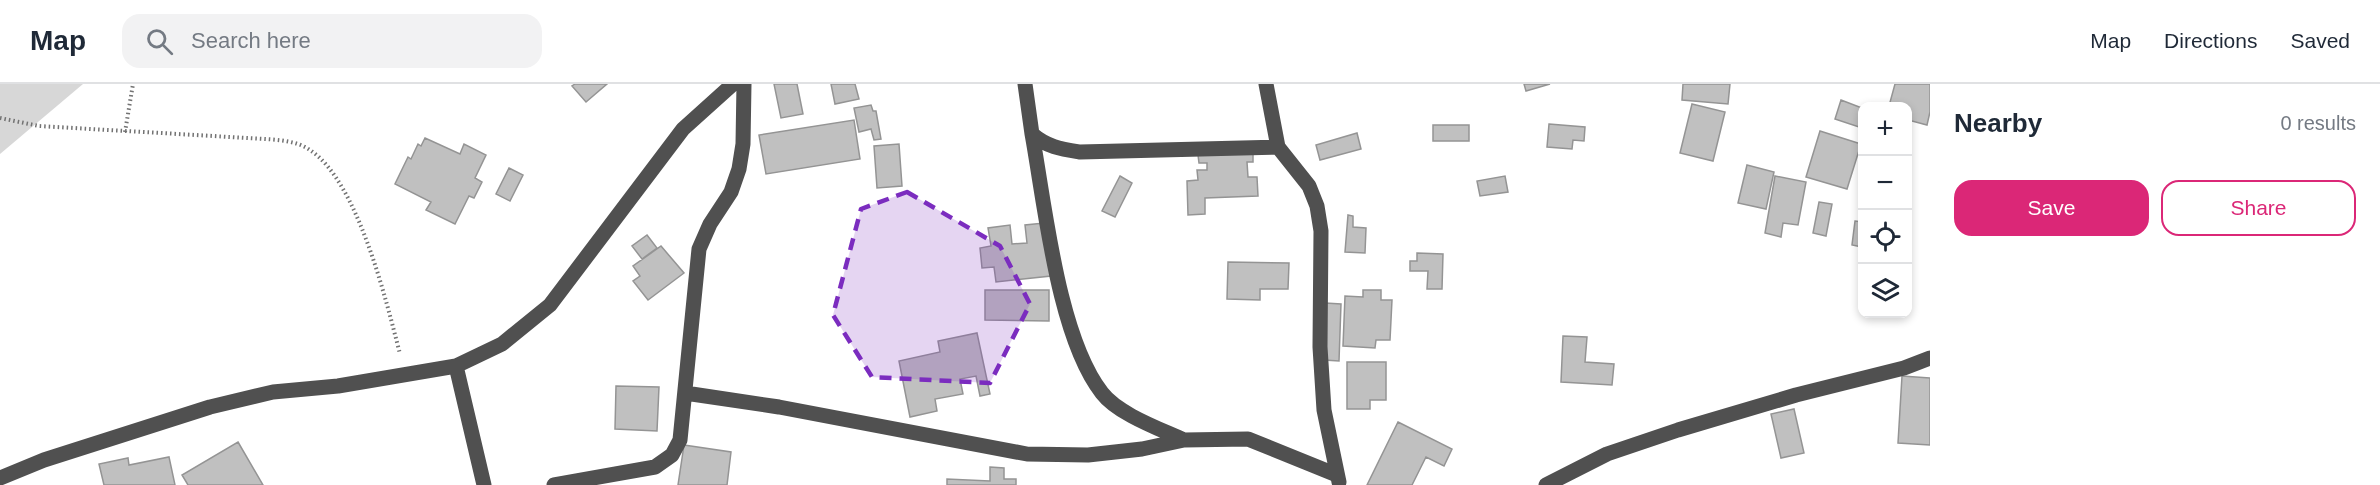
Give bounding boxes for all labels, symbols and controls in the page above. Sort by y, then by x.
search box [122,14,542,68]
text: Map [30,25,86,56]
icon: search [143,25,176,58]
text: Search here [191,28,311,53]
text: Map [2090,29,2131,52]
text: Directions [2164,29,2257,52]
text: Saved [2290,29,2350,52]
map controls [1858,102,1912,318]
button: + [1858,102,1912,156]
text: Nearby [1954,108,2042,138]
text: 0 results [2280,112,2356,134]
button: − [1858,156,1912,210]
button: Save [1954,180,2149,236]
button: Share [2161,180,2356,236]
button: locate [1858,210,1912,264]
button: layers [1858,264,1912,318]

